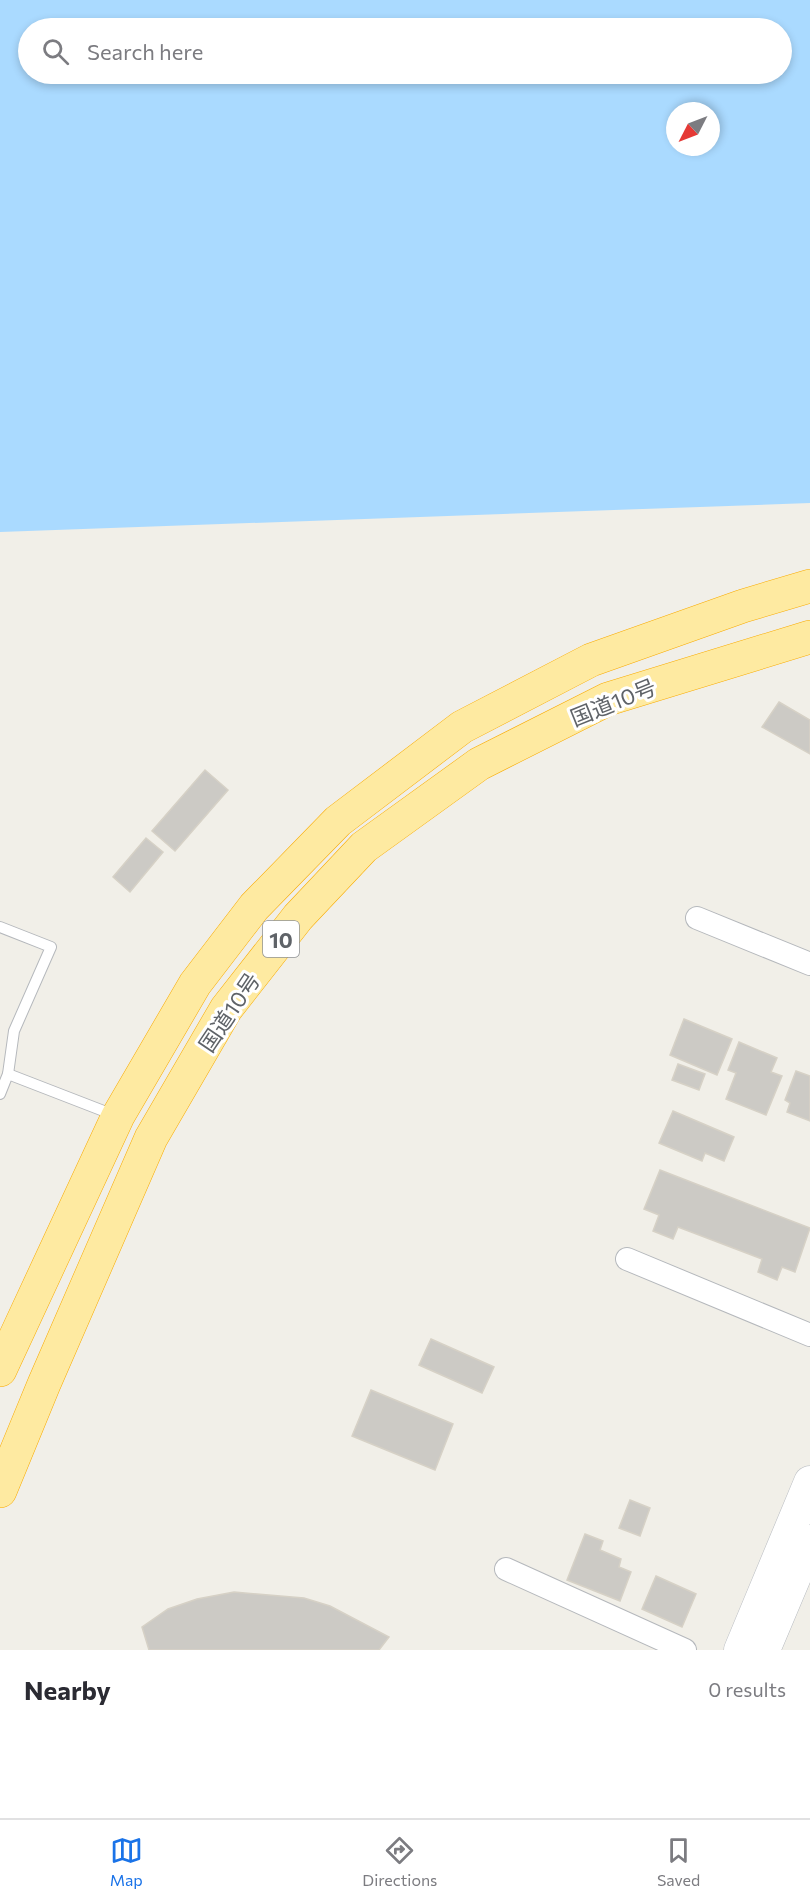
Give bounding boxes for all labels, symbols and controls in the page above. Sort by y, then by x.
search box [18,18,792,84]
icon: search [39,35,72,68]
text: Search here [87,38,203,65]
north arrow [666,102,720,156]
street label: 国道10号 [566,673,660,731]
road number: 10 [263,921,299,957]
street label: 国道10号 [193,967,265,1057]
text: Nearby [24,1674,111,1705]
text: 0 results [708,1677,786,1701]
tab: Map [110,1834,143,1889]
tab: Directions [362,1834,437,1889]
tab: Saved [657,1834,700,1889]

